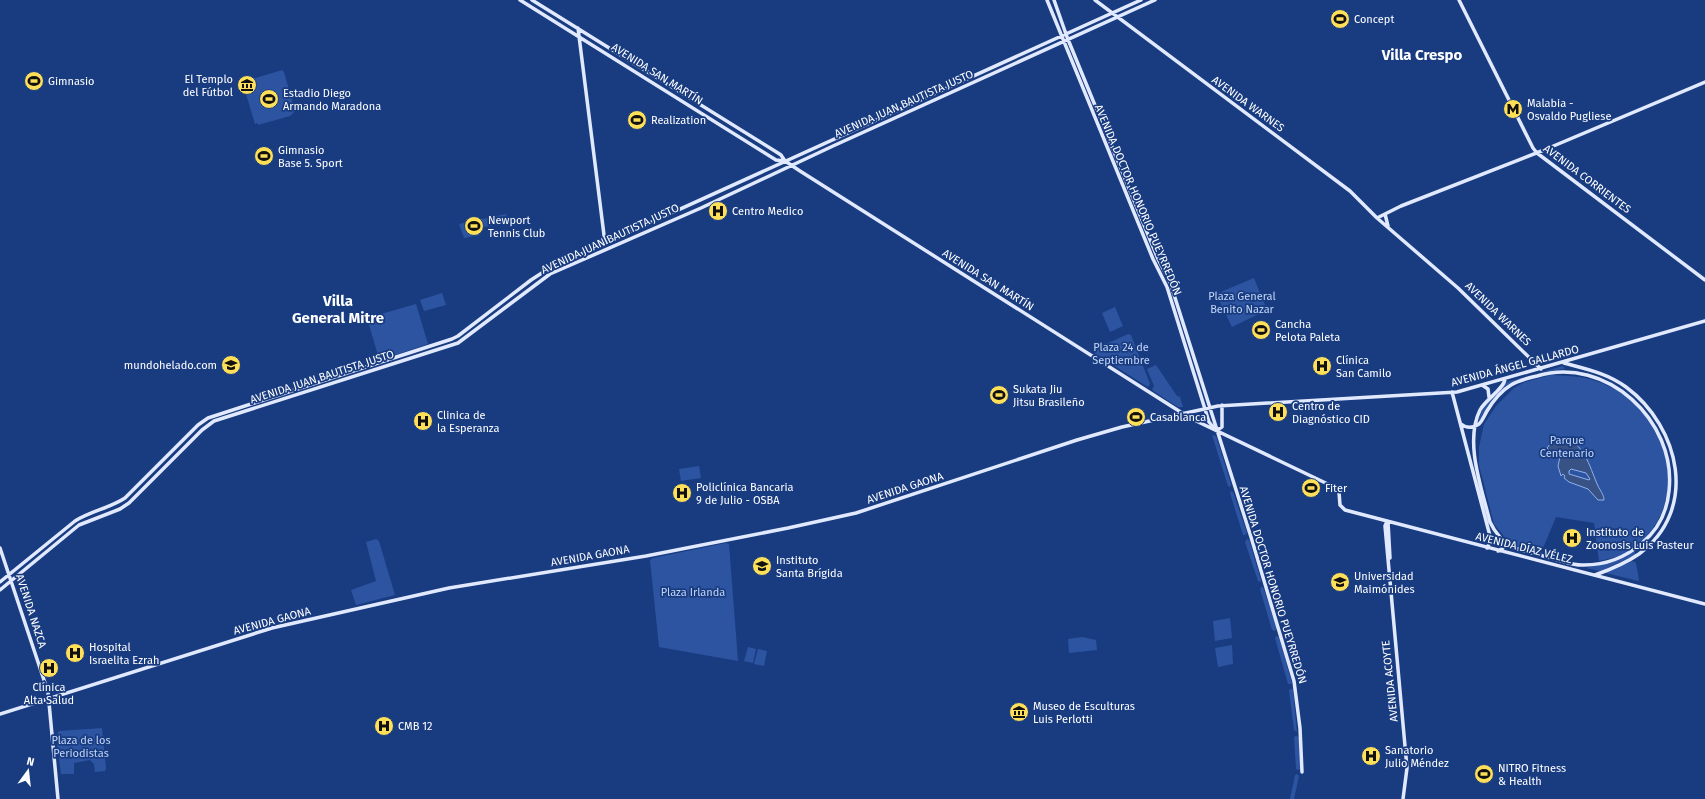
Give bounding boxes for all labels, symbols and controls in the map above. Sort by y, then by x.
sports icon: Concept [1329,8,1351,30]
place label: Concept [1354,13,1394,26]
street label: AVENIDA SAN MARTÍN [609,40,706,107]
district label: Villa Crespo [1381,46,1463,64]
street label: AVENIDA JUAN BAUTISTA JUSTO [833,67,975,141]
sports icon: Gimnasio [23,70,45,92]
place label: El Templo del Fútbol [183,73,233,99]
street label: AVENIDA WARNES [1209,73,1287,135]
museum icon: El Templo del Fútbol [236,74,258,96]
place label: Gimnasio [48,75,94,88]
place label: Estadio Diego Armando Maradona [283,87,381,113]
sports icon: Estadio Diego Armando Maradona [258,88,280,110]
place label: Malabia - Osvaldo Pugliese [1527,97,1611,123]
metro station icon: Malabia - Osvaldo Pugliese [1502,98,1524,120]
street label: AVENIDA DOCTOR HONORIO PUEYRREDÓN [1092,102,1185,297]
sports icon: Realization [626,109,648,131]
place label: Realization [651,114,706,127]
street label: AVENIDA CORRIENTES [1541,142,1633,216]
place label: Gimnasio Base 5. Sport [278,144,343,170]
sports icon: Gimnasio Base 5. Sport [253,145,275,167]
hospital icon: Centro Medico [707,200,729,222]
street label: AVENIDA JUAN BAUTISTA JUSTO [539,201,681,277]
place label: Centro Medico [732,205,803,218]
place label: Newport Tennis Club [488,214,545,240]
sports icon: Newport Tennis Club [463,215,485,237]
street label: AVENIDA SAN MARTÍN [940,246,1037,313]
street label: AVENIDA WARNES [1462,279,1534,349]
park label: Plaza General Benito Nazar [1208,290,1276,316]
district label: Villa General Mitre [292,292,384,327]
place label: Cancha Pelota Paleta [1275,318,1340,344]
sports icon: Cancha Pelota Paleta [1250,319,1272,341]
park label: Plaza 24 de Septiembre [1092,341,1150,367]
street label: AVENIDA ÁNGEL GALLARDO [1449,342,1580,389]
street label: AVENIDA JUAN BAUTISTA JUSTO [248,348,396,406]
school or university icon: mundohelado.com [220,354,242,376]
place label: Clínica San Camilo [1336,354,1392,380]
hospital icon: Clínica San Camilo [1311,355,1333,377]
place label: mundohelado.com [124,359,217,372]
place label: Sukata Jiu Jitsu Brasileño [1013,383,1085,409]
sports icon: Sukata Jiu Jitsu Brasileño [988,384,1010,406]
place label: Centro de Diagnóstico CID [1292,400,1370,426]
hospital icon: Centro de Diagnóstico CID [1267,401,1289,423]
sports icon: Casablanca [1125,406,1147,428]
place label: Clinica de la Esperanza [437,409,499,435]
hospital icon: Clinica de la Esperanza [412,410,434,432]
place label: Casablanca [1150,411,1206,424]
park label: Parque Centenario [1540,434,1594,460]
street label: AVENIDA GAONA [865,469,946,506]
sports icon: Fiter [1300,477,1322,499]
place label: Policlínica Bancaria 9 de Julio - OSBA [696,481,794,507]
hospital icon: Policlínica Bancaria 9 de Julio - OSBA [671,482,693,504]
place label: Fiter [1325,482,1348,495]
street label: AVENIDA DOCTOR HONORIO PUEYRREDÓN [1237,484,1310,685]
place label: Instituto de Zoonosis Luis Pasteur [1586,526,1694,552]
hospital icon: Instituto de Zoonosis Luis Pasteur [1561,527,1583,549]
street label: AVENIDA DÍAZ VÉLEZ [1474,529,1574,566]
street label: AVENIDA GAONA [550,543,631,569]
place label: Instituto Santa Brígida [776,554,843,580]
school or university icon: Instituto Santa Brígida [751,555,773,577]
place label: Universidad Maimónides [1354,570,1415,596]
school or university icon: Universidad Maimónides [1329,571,1351,593]
street label: AVENIDA NAZCA [13,572,49,650]
park label: Plaza Irlanda [661,586,725,599]
street label: AVENIDA GAONA [232,604,313,638]
street label: AVENIDA ACOYTE [1379,639,1401,723]
place label: Hospital Israelita Ezrah [89,641,159,667]
hospital icon: Hospital Israelita Ezrah [64,642,86,664]
hospital icon: Clínica Alta Salud [38,657,60,679]
place label: Clínica Alta Salud [24,681,74,707]
place label: Museo de Esculturas Luis Perlotti [1033,700,1135,726]
museum icon: Museo de Esculturas Luis Perlotti [1008,701,1030,723]
hospital icon: CMB 12 [373,715,395,737]
place label: CMB 12 [398,720,432,733]
park label: Plaza de los Periodistas [51,734,111,760]
place label: Sanatorio Julio Méndez [1385,744,1449,770]
hospital icon: Sanatorio Julio Méndez [1360,745,1382,767]
north arrow [8,751,48,791]
text: N [25,755,36,769]
place label: NITRO Fitness & Health [1498,762,1566,788]
sports icon: NITRO Fitness & Health [1473,763,1495,785]

